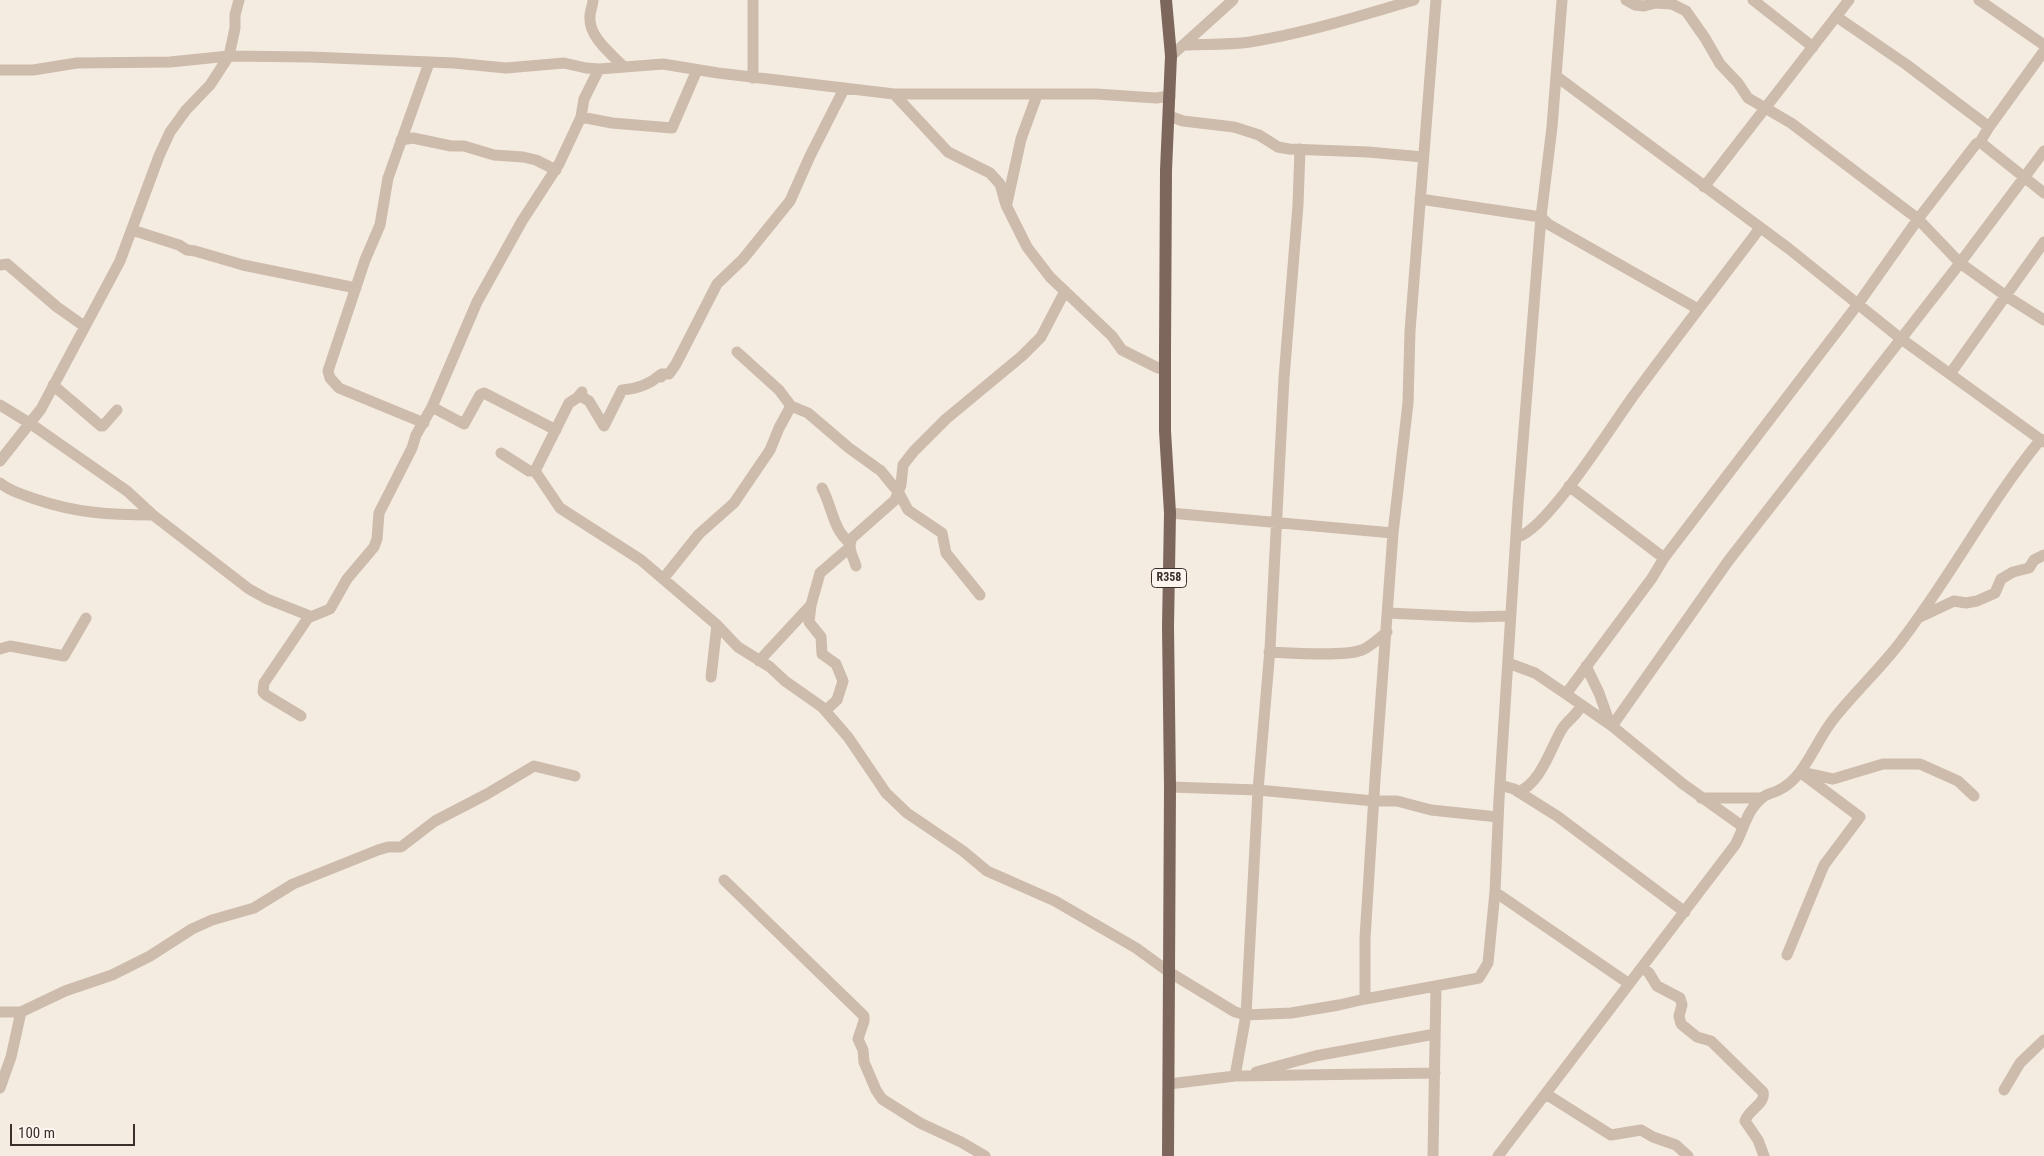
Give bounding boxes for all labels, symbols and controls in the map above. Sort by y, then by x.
road number: R358 [1152,568,1186,588]
scale bar [12,1114,138,1146]
text: 100 m [18,1124,55,1142]

